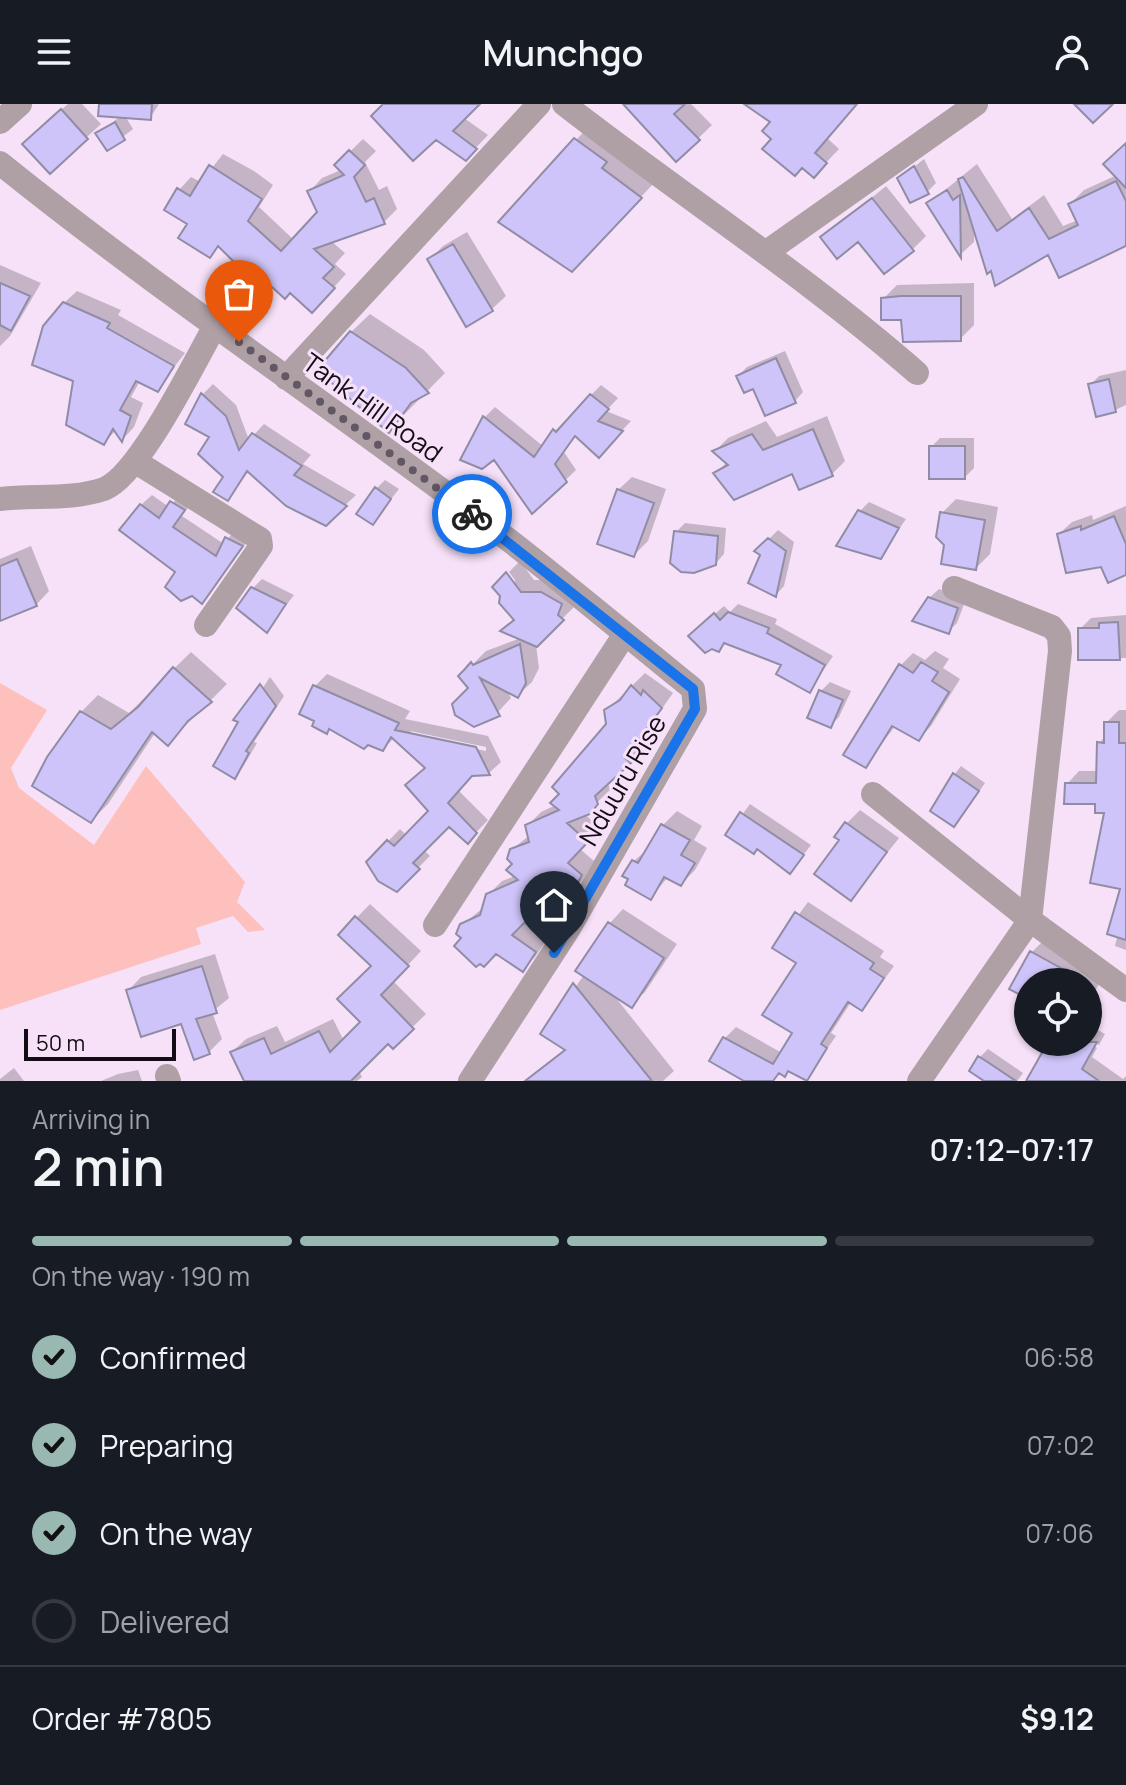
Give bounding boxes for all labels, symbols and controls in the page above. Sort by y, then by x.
text: Munchgo [482,28,644,77]
icon: menu [32,30,76,74]
icon: person [1050,30,1094,74]
pin [205,260,273,342]
icon: bag [217,272,261,316]
street label: Tank Hill Road [296,344,450,470]
courier [432,474,512,554]
icon: bike [450,492,494,536]
street label: Nduuru Rise [570,708,674,852]
pin [520,871,588,953]
icon: home [532,883,576,927]
map controls [1014,968,1102,1056]
button: locate [1014,968,1102,1056]
scale bar [24,1025,176,1061]
text: 50 m [36,1028,85,1058]
text: Arriving in [32,1101,150,1137]
text: 07:12–07:17 [930,1129,1094,1170]
text: 2 min [32,1131,165,1202]
text: On the way · 190 m [32,1258,250,1294]
icon: check [32,1335,76,1379]
text: Confirmed [100,1337,247,1378]
text: 06:58 [1024,1339,1094,1375]
icon: check [32,1423,76,1467]
text: Preparing [100,1425,234,1466]
text: 07:02 [1027,1427,1094,1463]
icon: check [32,1511,76,1555]
text: On the way [100,1513,253,1554]
text: 07:06 [1025,1515,1094,1551]
text: Delivered [100,1601,230,1642]
text: Order #7805 [32,1698,212,1739]
text: $9.12 [1020,1698,1094,1739]

